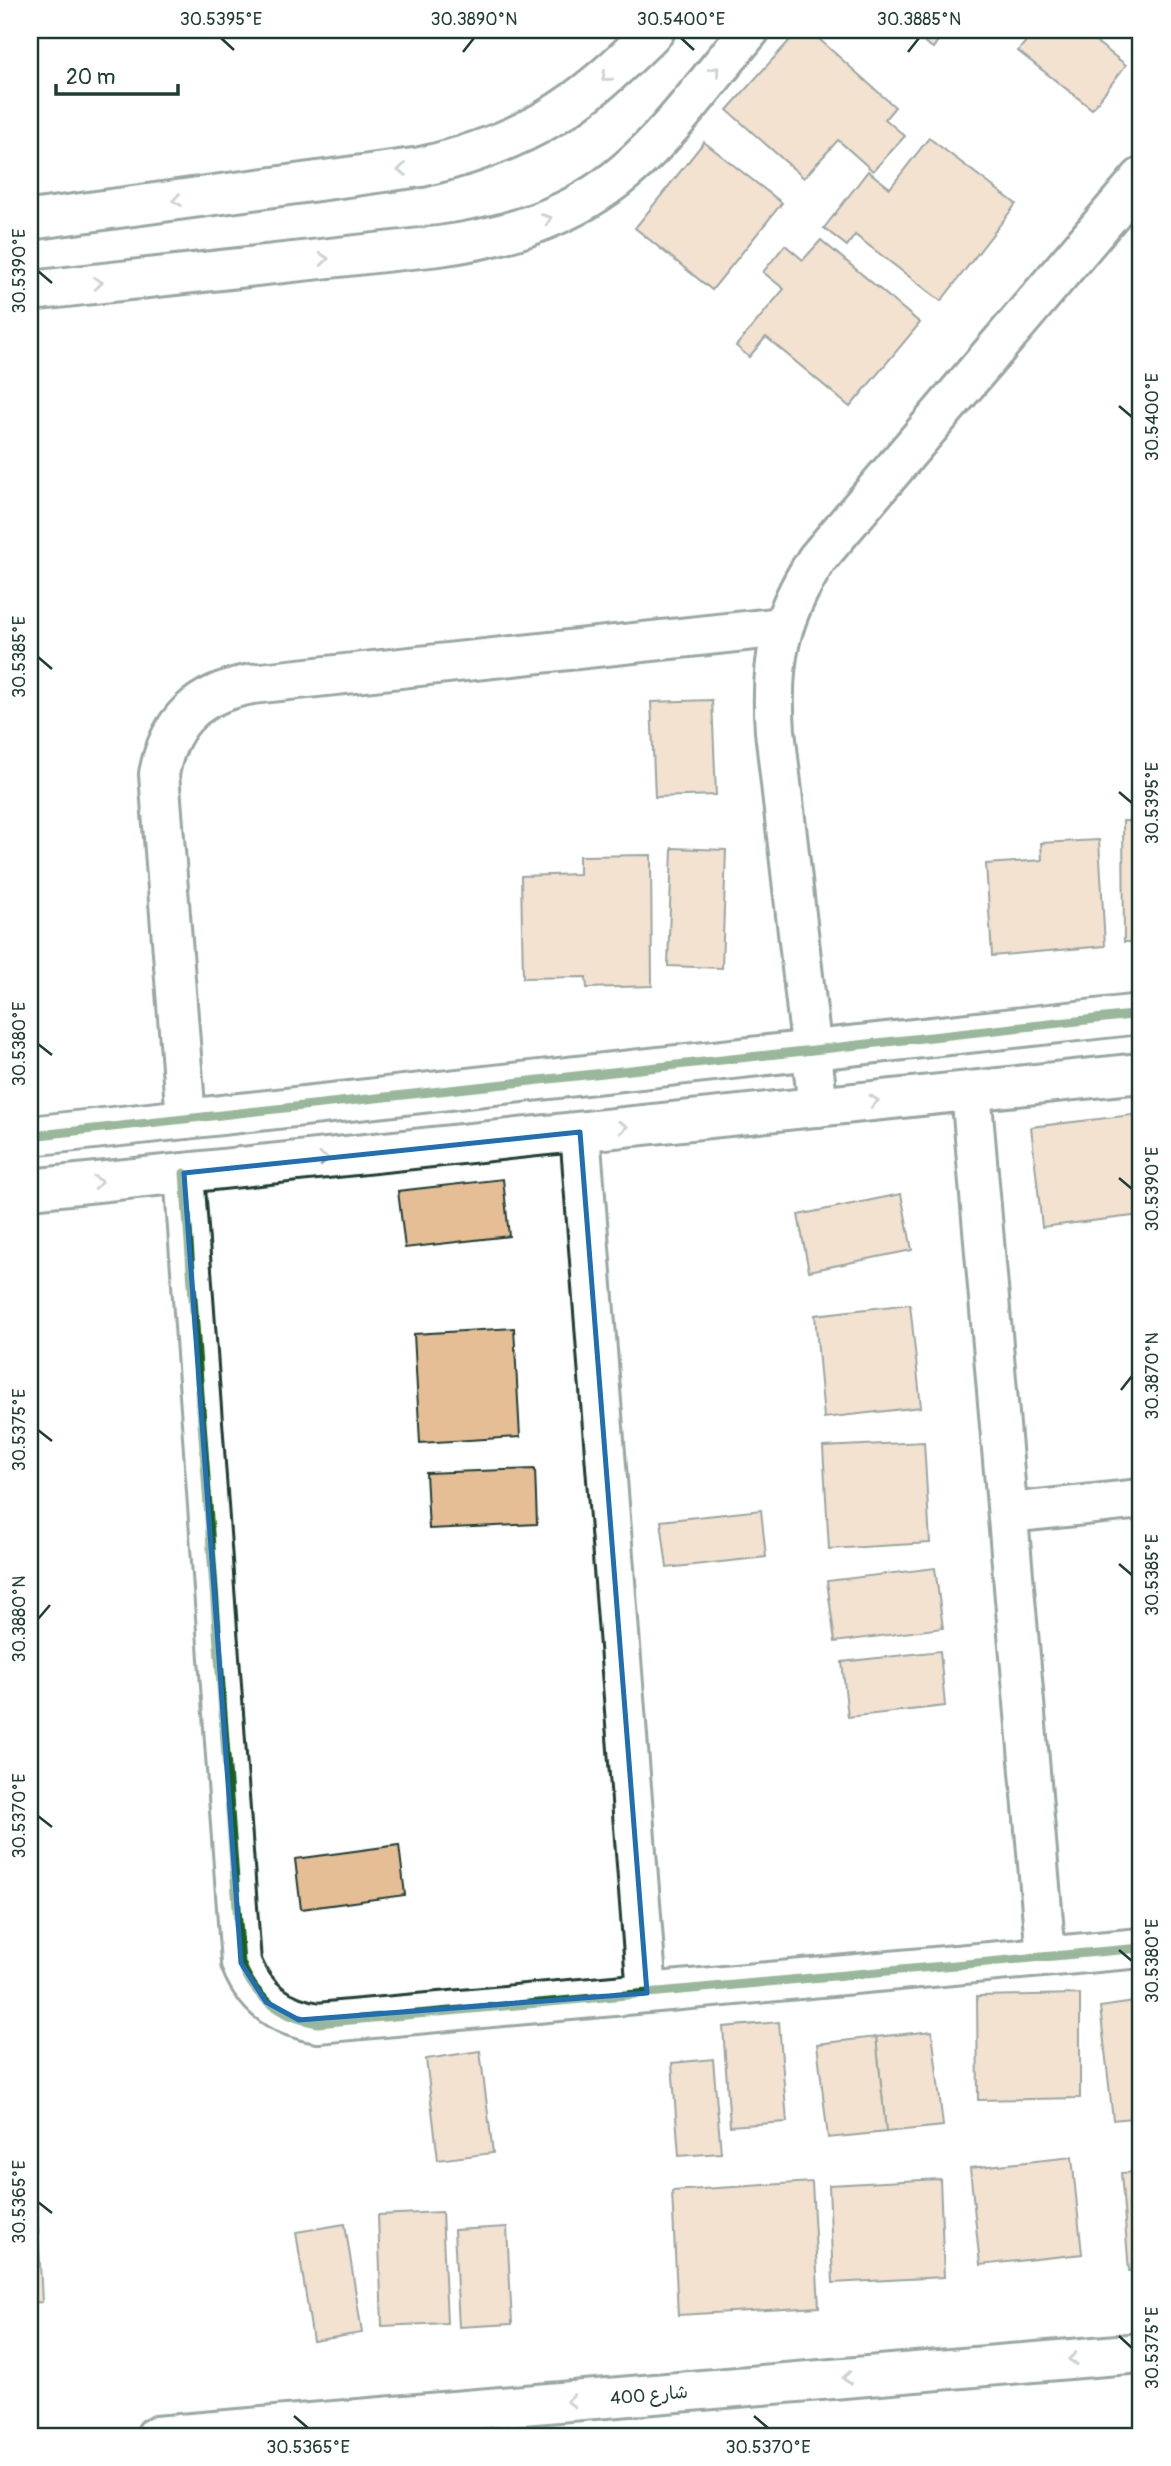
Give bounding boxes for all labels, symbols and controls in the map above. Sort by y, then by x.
text: 30.5395°E [180,8,262,31]
text: 30.3890°N [430,8,518,31]
text: 30.5400°E [637,8,725,31]
text: 30.3885°N [877,8,961,31]
scale bar [56,52,178,96]
text: 20 m [66,64,115,91]
one-way arrow [707,67,719,80]
one-way arrow [601,69,614,81]
one-way arrow [396,162,408,177]
one-way arrow [171,192,182,207]
one-way arrow [540,214,552,228]
text: 30.5390°E [8,229,31,313]
one-way arrow [319,252,330,267]
one-way arrow [92,276,103,291]
text: 30.5400°E [1141,373,1164,461]
text: 30.5385°E [8,616,31,698]
text: 30.5395°E [1141,762,1164,844]
text: 30.5380°E [8,1002,31,1086]
one-way arrow [869,1094,880,1109]
one-way arrow [618,1120,629,1135]
text: 30.5390°E [1141,1147,1164,1231]
one-way arrow [318,1151,330,1166]
one-way arrow [92,1175,103,1190]
text: 30.3870°N [1141,1332,1164,1420]
text: 30.5375°E [8,1389,31,1471]
text: 30.5385°E [1141,1534,1164,1616]
text: 30.3880°N [8,1576,31,1662]
text: 30.5370°E [8,1773,31,1859]
text: 30.5380°E [1141,1919,1164,2003]
text: 30.5365°E [8,2160,31,2244]
text: 30.5375°E [1141,2307,1164,2389]
one-way arrow [1067,2351,1078,2366]
one-way arrow [841,2370,852,2385]
street label: شارع 400 [609,2381,689,2410]
one-way arrow [565,2393,576,2408]
text: 30.5365°E [266,2436,350,2459]
text: 30.5370°E [725,2436,811,2459]

